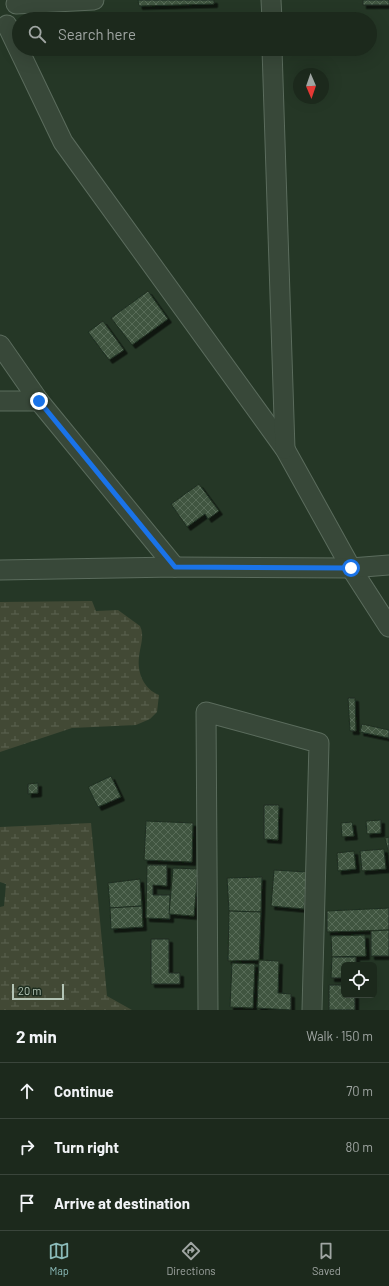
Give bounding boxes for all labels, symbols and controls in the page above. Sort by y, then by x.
search box [12,12,377,56]
icon: search [26,23,48,45]
text: Search here [58,25,136,43]
north arrow [293,68,329,104]
route end [30,392,48,410]
route start [342,559,360,577]
map controls [341,962,377,998]
button: locate [341,962,377,998]
scale bar [12,982,64,1001]
text: 20 m [18,984,41,997]
text: 2 min [16,1026,57,1046]
text: Walk · 150 m [306,1028,373,1044]
icon: ahead [16,1080,38,1102]
text: Continue [54,1082,114,1100]
text: 70 m [346,1083,373,1099]
icon: right [16,1136,38,1158]
text: Turn right [54,1138,119,1156]
text: 80 m [346,1139,373,1155]
icon: arrive [16,1192,38,1214]
text: Arrive at destination [54,1194,190,1212]
tab: Map [48,1240,70,1277]
tab: Directions [166,1240,216,1277]
tab: Saved [312,1240,341,1277]

